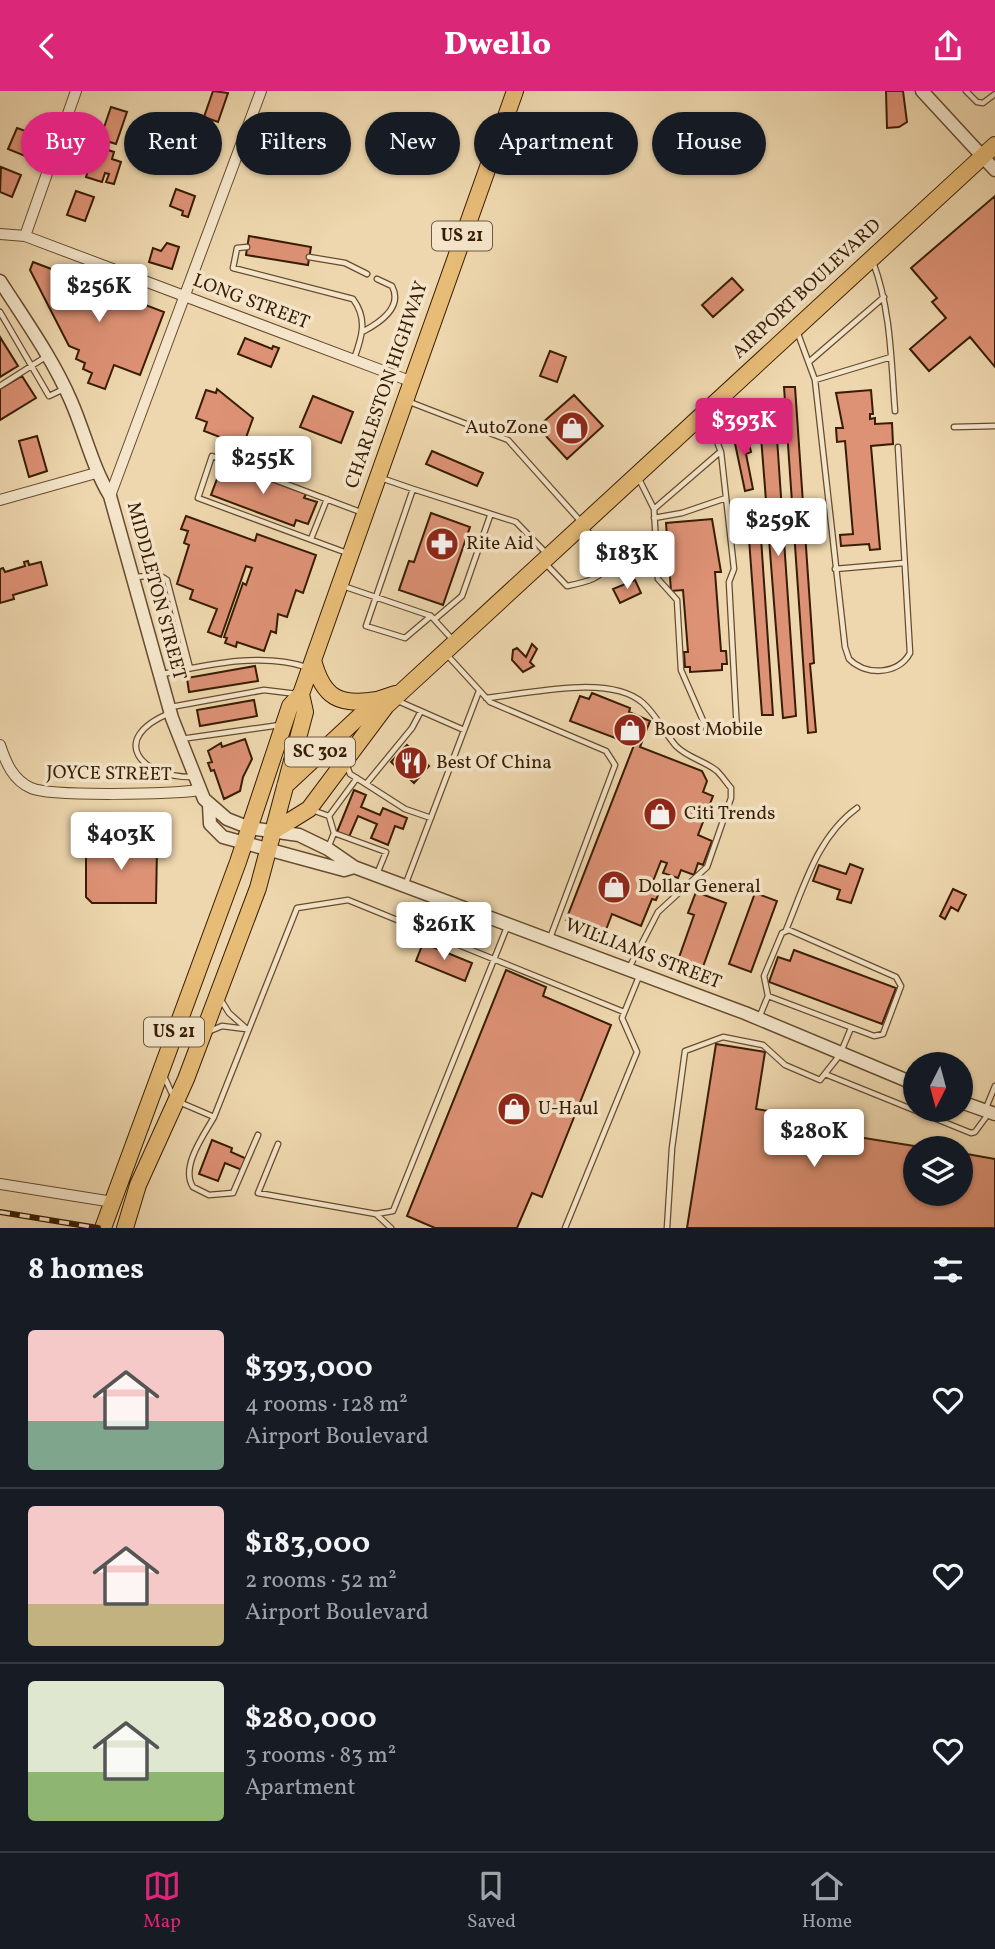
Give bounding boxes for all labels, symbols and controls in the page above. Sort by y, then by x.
text: Dwello [444,24,551,68]
icon: back [28,27,66,65]
icon: share [929,27,967,65]
chip: Buy [21,112,110,175]
chip: Rent [124,112,222,175]
chip: Filters [236,112,351,175]
chip: New [365,112,460,175]
chip: Apartment [474,112,638,175]
chip: House [652,112,766,175]
street label: AIRPORT BOULEVARD [727,213,887,365]
road number: US 21 [432,221,492,251]
pin: $256K [50,265,148,324]
street label: LONG STREET [189,268,313,336]
text: $256K [66,271,132,303]
street label: CHARLESTON HIGHWAY [339,278,435,492]
pin: $393K [695,399,793,458]
text: $393K [711,405,777,437]
shop icon: AutoZone [553,409,591,447]
place label: AutoZone [465,415,548,441]
pin: $255K [214,437,312,496]
text: $255K [231,443,295,475]
pin: $259K [729,498,827,558]
street label: MIDDLETON STREET [120,499,192,683]
text: $259K [746,505,811,537]
pharmacy icon: Rite Aid [423,525,461,563]
place label: Rite Aid [466,531,534,557]
pin: $183K [578,531,676,591]
text: $183K [596,538,659,570]
shop icon: Boost Mobile [611,711,649,749]
place label: Boost Mobile [654,717,763,743]
road number: SC 302 [285,737,355,767]
restaurant icon: Best Of China [392,744,430,782]
place label: Best Of China [436,750,552,776]
street label: JOYCE STREET [46,760,172,788]
shop icon: Citi Trends [641,795,679,833]
place label: Citi Trends [684,801,775,827]
pin: $403K [72,813,170,872]
text: $403K [87,819,155,851]
shop icon: Dollar General [595,868,633,906]
place label: Dollar General [638,874,761,900]
pin: $261K [395,903,493,962]
text: $261K [412,909,476,941]
street label: WILLIAMS STREET [561,912,725,996]
road number: US 21 [144,1017,204,1047]
north arrow [903,1052,973,1122]
map controls [903,1052,973,1206]
shop icon: U-Haul [495,1090,533,1128]
place label: U-Haul [538,1096,599,1122]
pin: $280K [765,1109,863,1169]
text: $280K [780,1116,848,1148]
button: layers [903,1136,973,1206]
text: 8 homes [28,1249,144,1291]
icon: filters [929,1251,967,1289]
text: $393,000 [245,1347,373,1389]
icon: home [84,1358,168,1442]
icon: heart [929,1381,967,1419]
text: 4 rooms · 128 m² [245,1389,408,1421]
text: Airport Boulevard [245,1421,429,1453]
text: $183,000 [245,1523,370,1565]
icon: home [84,1534,168,1618]
icon: heart [929,1557,967,1595]
text: 2 rooms · 52 m² [245,1565,397,1597]
text: Airport Boulevard [245,1597,429,1629]
text: $280,000 [245,1698,377,1740]
icon: home [84,1709,168,1793]
icon: heart [929,1732,967,1770]
text: 3 rooms · 83 m² [245,1740,396,1772]
text: Apartment [245,1772,356,1804]
tab: Map [143,1867,181,1935]
tab: Saved [467,1867,516,1935]
tab: Home [802,1867,852,1935]

